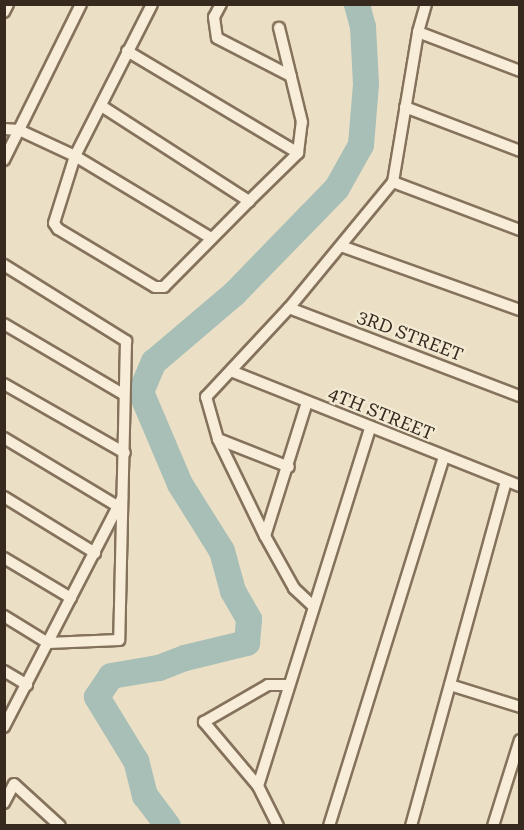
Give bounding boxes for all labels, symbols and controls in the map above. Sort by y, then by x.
street label: 3RD STREET [354,306,466,366]
street label: 4TH STREET [325,383,437,445]

